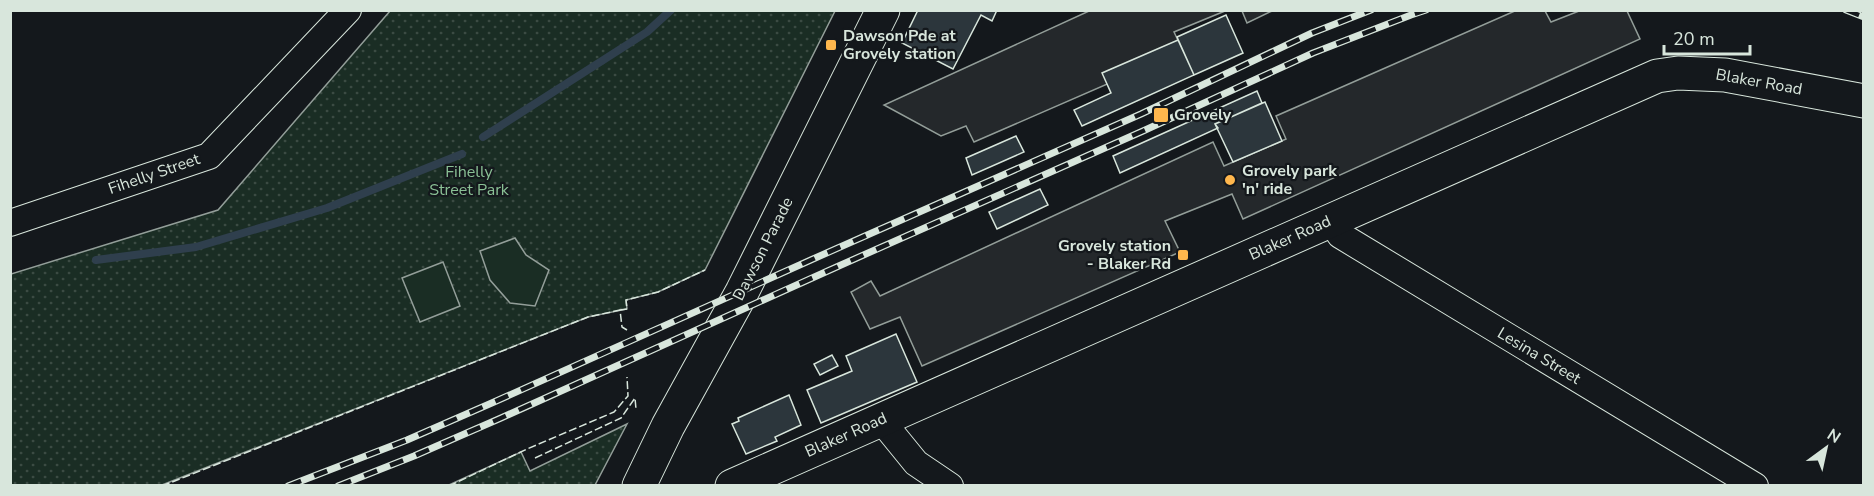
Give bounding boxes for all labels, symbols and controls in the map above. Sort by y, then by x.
scale bar [1664,18,1750,56]
place label: Dawson Pde at Grovely station [843,25,956,65]
text: 20 m [1673,27,1715,51]
marker: Dawson Pde at Grovely station [824,38,838,52]
street label: Blaker Road [1714,64,1804,100]
place label: Grovely [1174,104,1232,126]
marker: Grovely [1152,106,1170,124]
street label: Fihelly Street [105,148,203,200]
place label: Grovely park 'n' ride [1242,160,1337,200]
park label: Fihelly Street Park [429,161,510,201]
marker: Grovely park 'n' ride [1223,173,1237,187]
street label: Dawson Parade [727,193,799,305]
street label: Blaker Road [1246,210,1334,266]
place label: Grovely station - Blaker Rd [1058,235,1171,275]
marker: Grovely station - Blaker Rd [1176,248,1190,262]
street label: Lesina Street [1493,322,1585,390]
street label: Blaker Road [802,407,890,463]
north arrow [1796,418,1856,478]
text: N [1823,424,1845,449]

